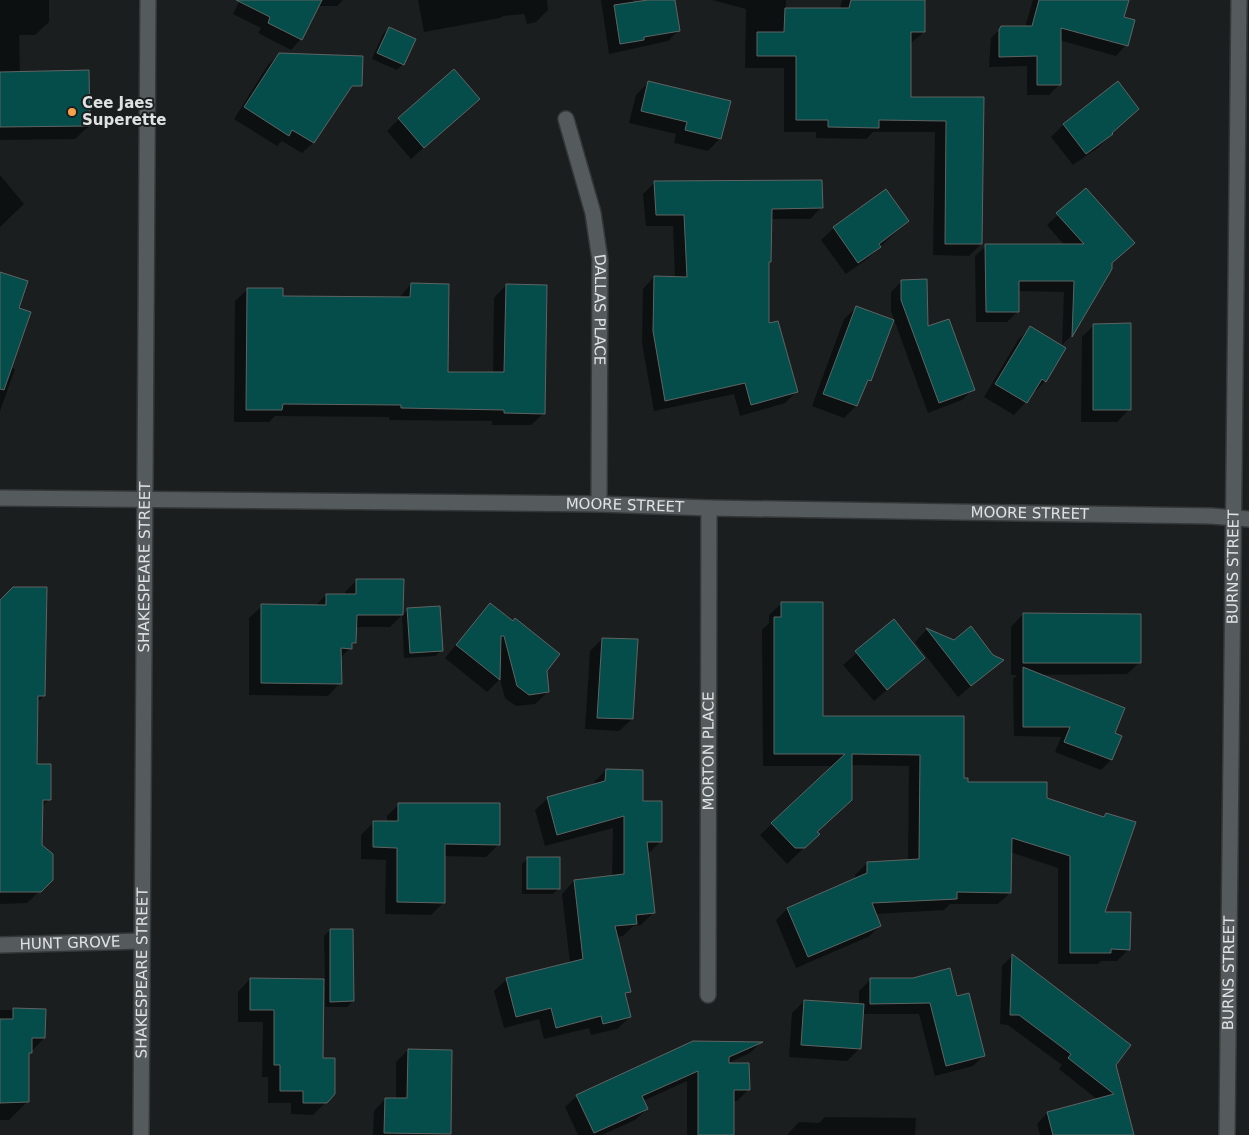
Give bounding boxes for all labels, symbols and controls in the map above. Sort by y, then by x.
place label: Cee Jaes Superette [82,94,166,129]
marker: Cee Jaes Superette [66,106,78,118]
street label: DALLAS PLACE [590,253,610,365]
street label: SHAKESPEARE STREET [135,481,154,652]
street label: MOORE STREET [566,495,685,516]
street label: MOORE STREET [970,503,1090,523]
street label: BURNS STREET [1223,509,1243,624]
street label: MORTON PLACE [699,692,718,810]
street label: SHAKESPEARE STREET [132,887,152,1058]
street label: BURNS STREET [1219,915,1238,1030]
street label: HUNT GROVE [19,933,121,953]

